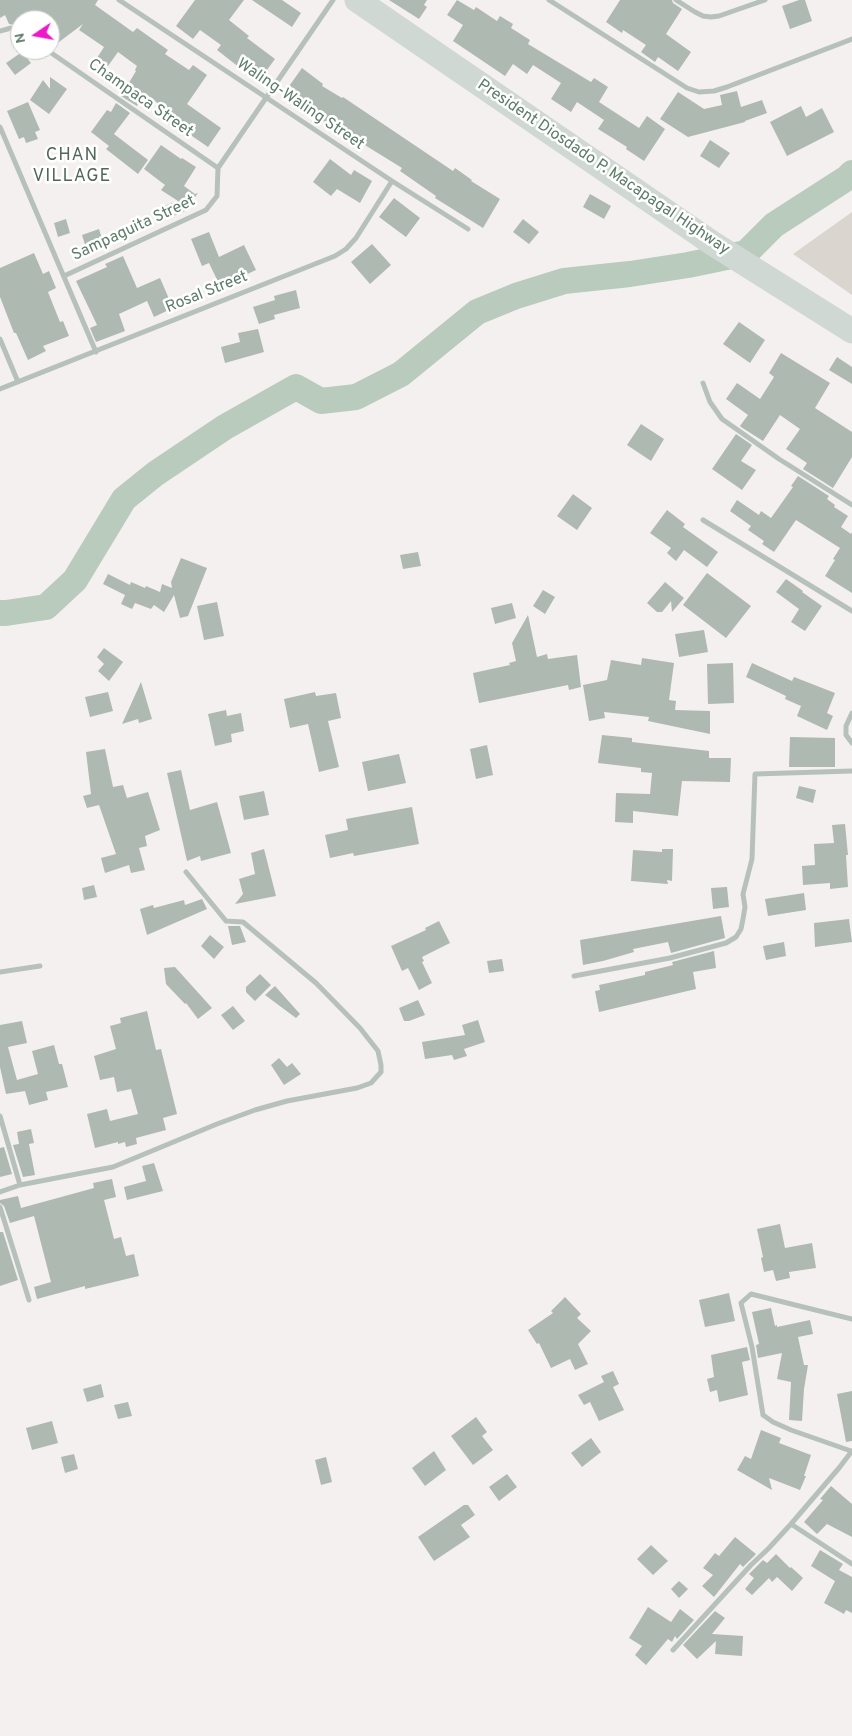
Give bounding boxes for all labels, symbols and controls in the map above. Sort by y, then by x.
north arrow [10,10,60,60]
text: N [11,31,30,45]
street label: Waling-Waling Street [233,55,367,155]
street label: Champaca Street [84,56,196,142]
street label: President Diosdado P. Macapagal Highway [473,76,733,260]
district label: CHAN VILLAGE [32,145,112,188]
street label: Sampaguita Street [69,192,199,266]
street label: Rosal Street [163,268,251,318]

